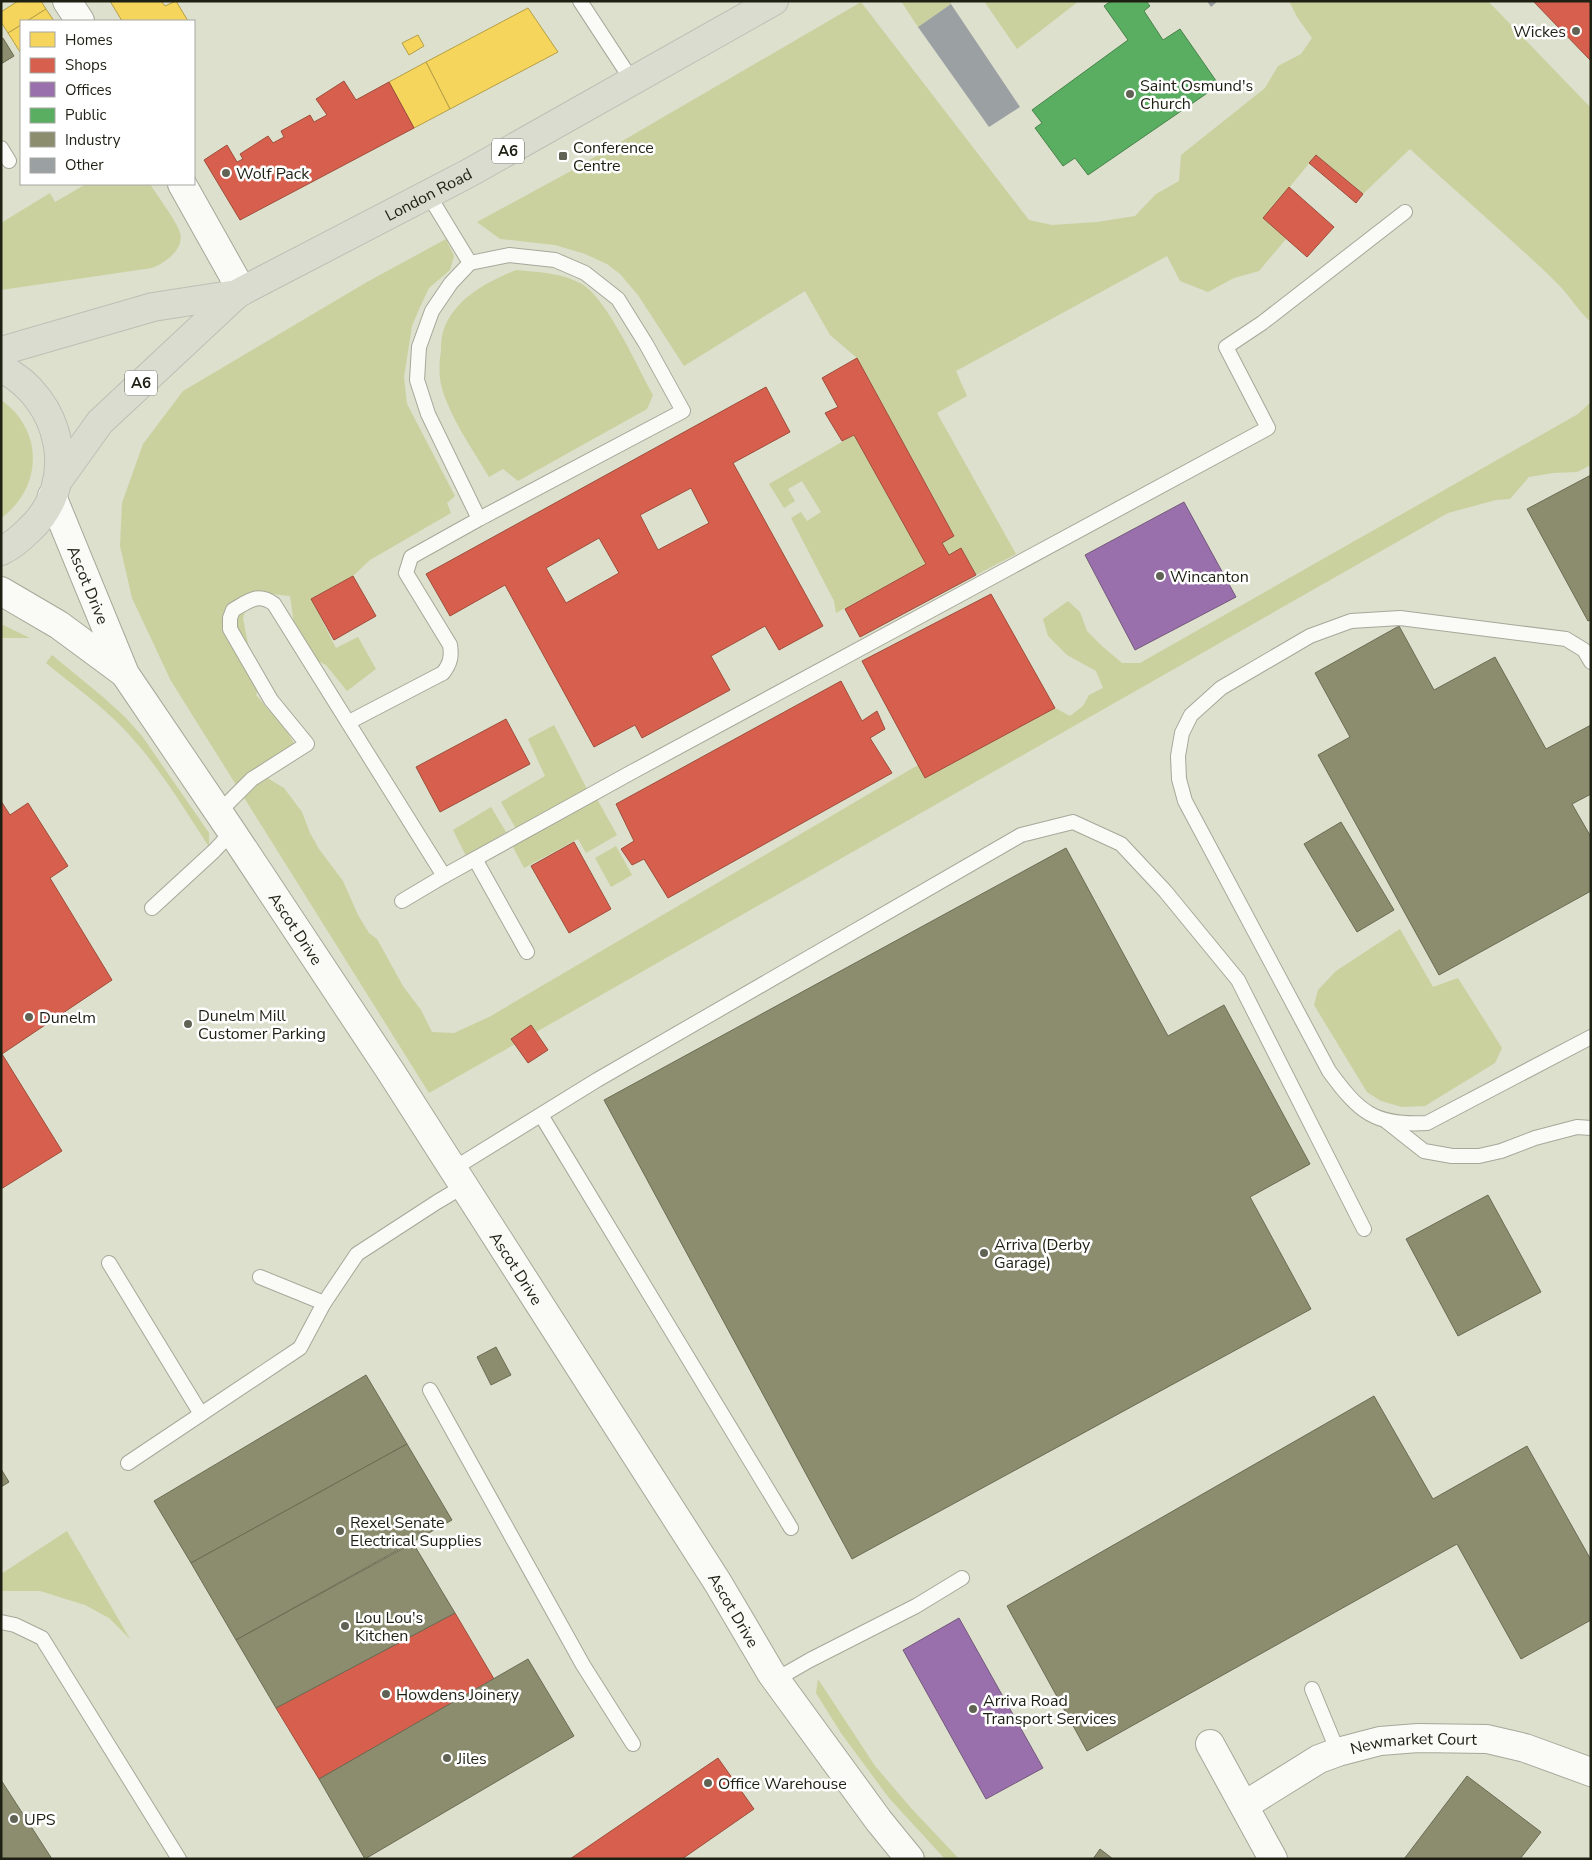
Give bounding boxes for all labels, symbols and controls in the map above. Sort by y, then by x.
legend [20,20,195,185]
place label: Wickes [1513,21,1566,43]
marker: Wickes [1570,25,1582,37]
text: Homes [65,30,113,50]
text: Shops [65,55,107,75]
place label: Saint Osmund's Church [1140,75,1253,115]
text: Offices [65,80,112,100]
marker: Saint Osmund's Church [1124,88,1136,100]
text: Public [65,105,106,125]
text: Industry [65,130,121,150]
place label: Conference Centre [573,137,654,177]
road number: A6 [492,138,524,164]
marker: Conference Centre [557,150,569,162]
text: Other [65,155,104,175]
place label: Wolf Pack [236,163,310,185]
street label: London Road [381,163,476,227]
marker: Wolf Pack [220,167,232,179]
road number: A6 [125,370,157,396]
street label: Ascot Drive [62,543,113,628]
place label: Wincanton [1170,566,1249,588]
marker: Wincanton [1154,570,1166,582]
street label: Ascot Drive [263,888,327,970]
place label: Dunelm Mill Customer Parking [198,1005,326,1045]
place label: Dunelm [39,1007,96,1029]
marker: Dunelm [23,1011,35,1023]
marker: Dunelm Mill Customer Parking [182,1018,194,1030]
street label: Ascot Drive [484,1228,547,1310]
place label: Arriva (Derby Garage) [994,1234,1091,1274]
marker: Arriva (Derby Garage) [978,1247,990,1259]
place label: Rexel Senate Electrical Supplies [350,1512,482,1552]
marker: Rexel Senate Electrical Supplies [334,1525,346,1537]
street label: Ascot Drive [702,1569,764,1652]
place label: Lou Lou's Kitchen [355,1607,423,1647]
marker: Lou Lou's Kitchen [339,1620,351,1632]
place label: Howdens Joinery [396,1684,520,1706]
marker: Howdens Joinery [380,1688,392,1700]
place label: Arriva Road Transport Services [983,1690,1116,1730]
marker: Arriva Road Transport Services [967,1703,979,1715]
street label: Newmarket Court [1348,1728,1477,1760]
place label: Jiles [456,1748,487,1770]
marker: Jiles [441,1752,453,1764]
place label: Office Warehouse [718,1773,847,1795]
marker: Office Warehouse [702,1777,714,1789]
place label: UPS [24,1809,56,1831]
marker: UPS [8,1813,20,1825]

